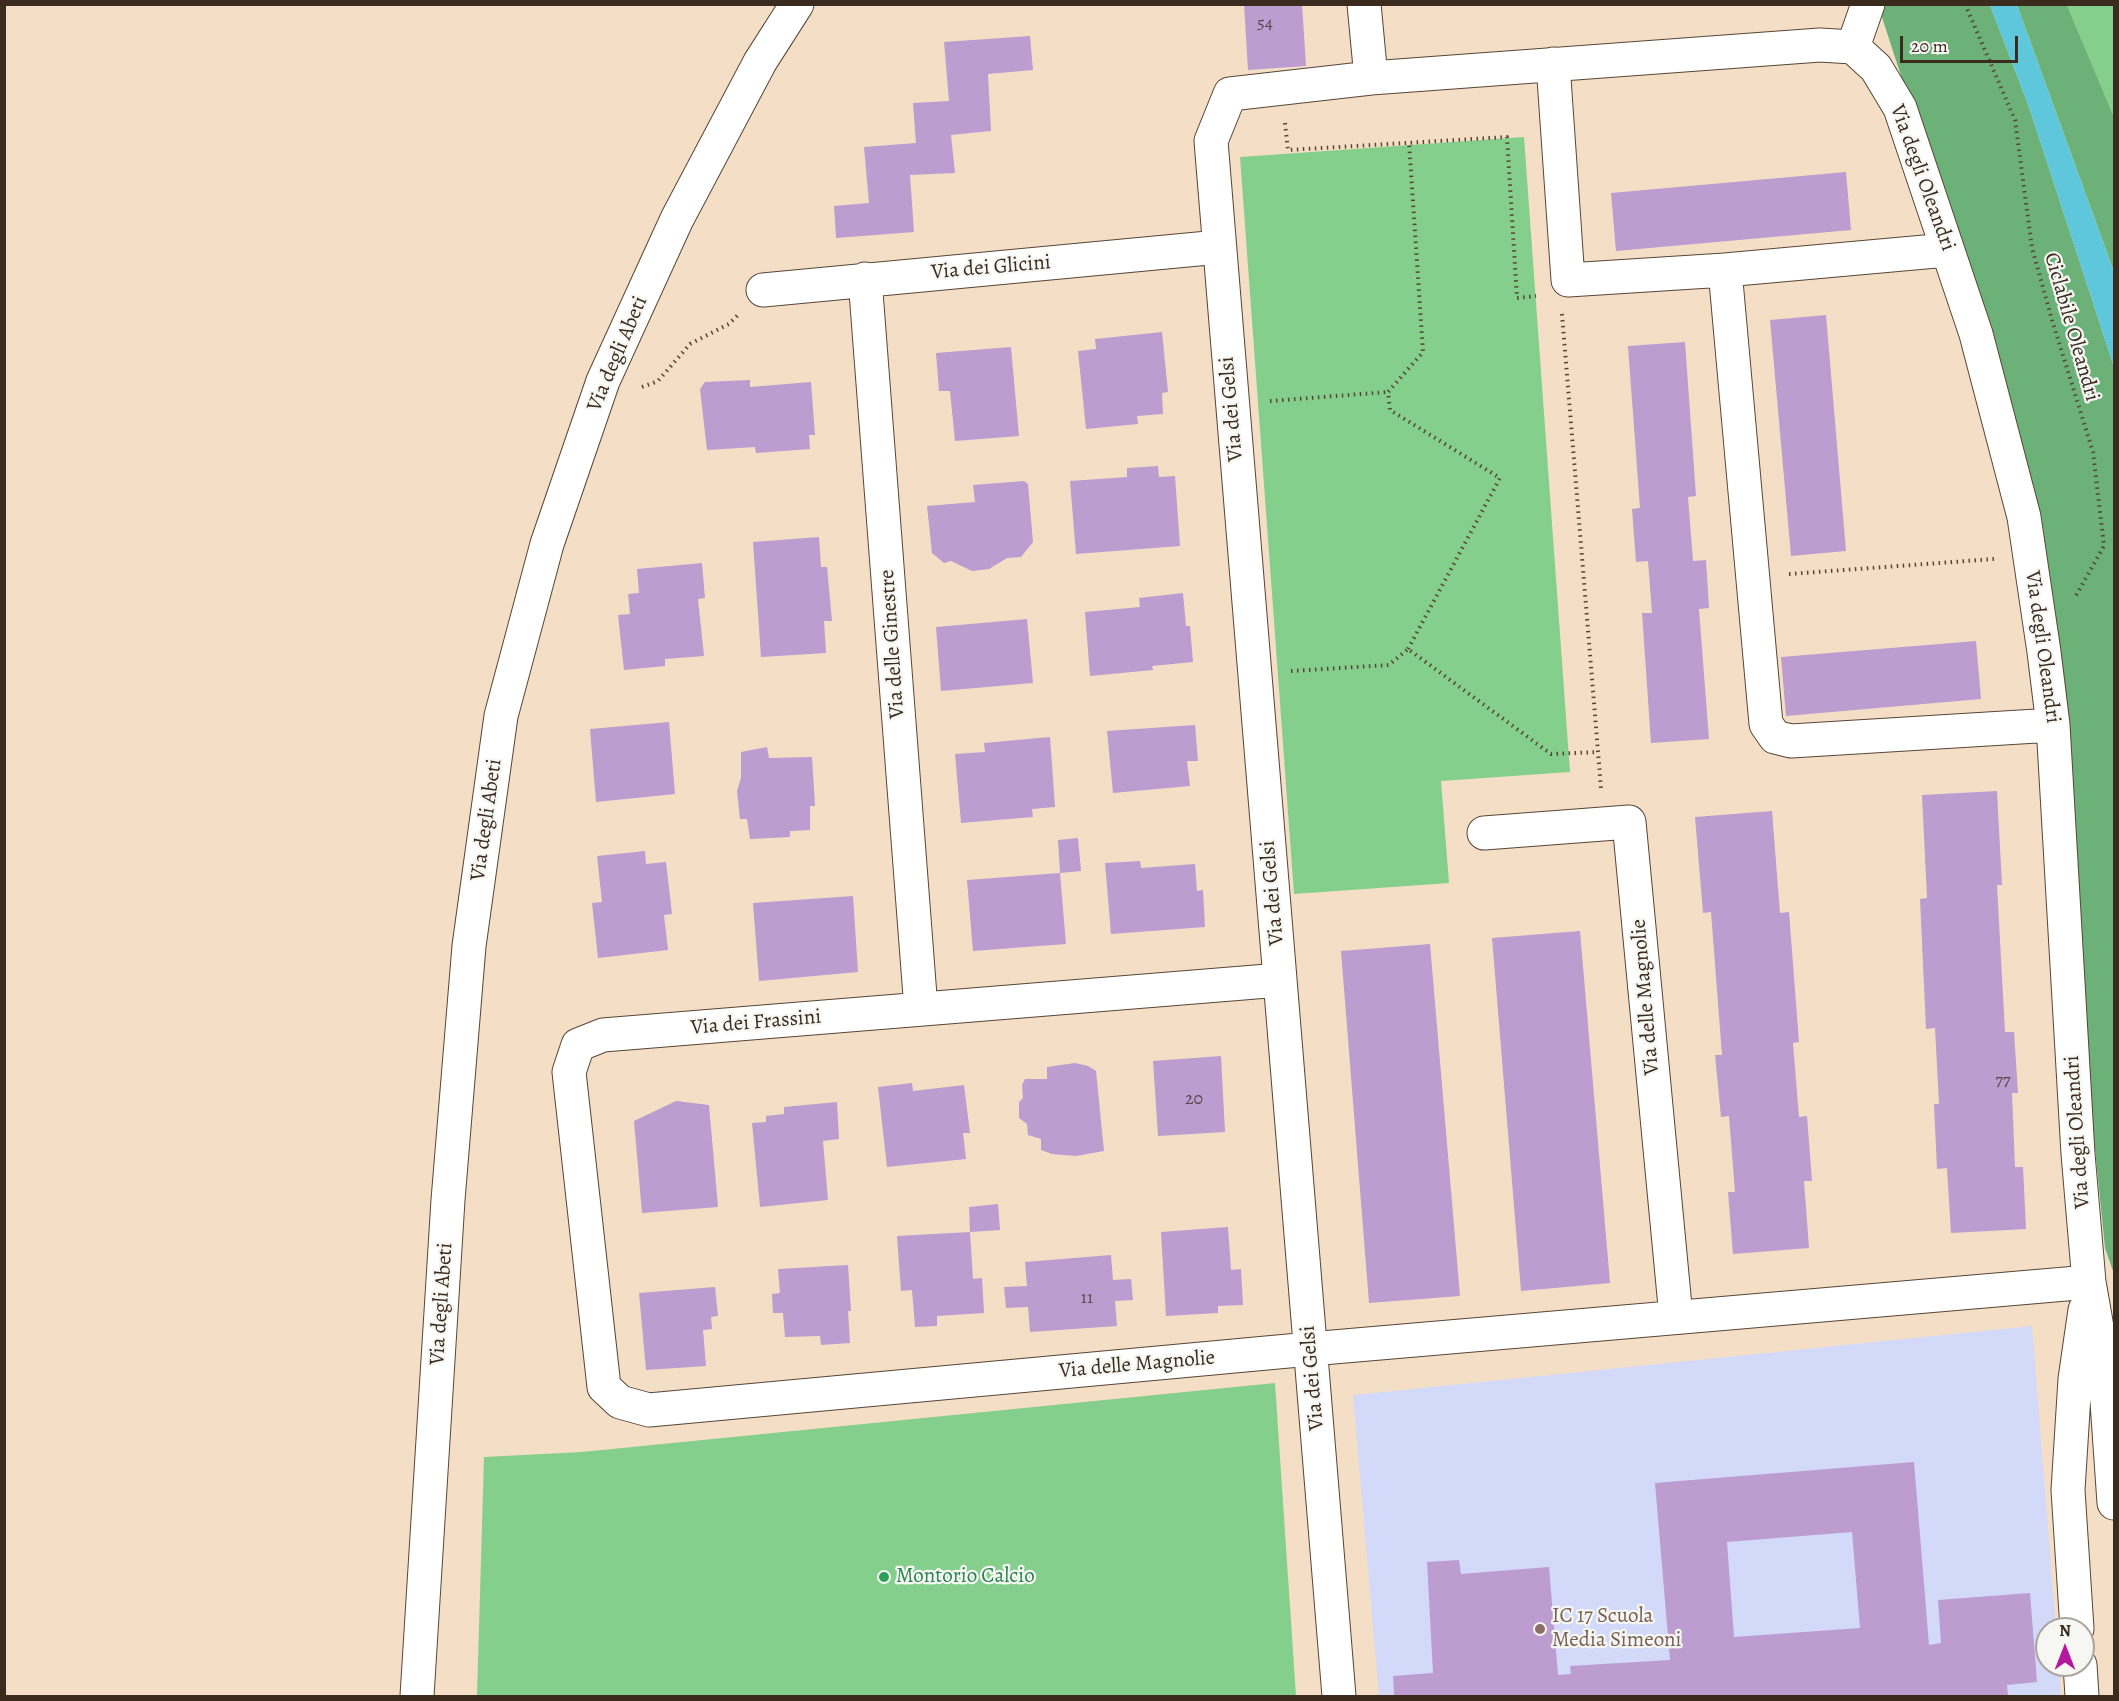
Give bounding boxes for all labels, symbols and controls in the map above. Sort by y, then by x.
house number: 54 [1257,13,1273,35]
scale bar [1903,24,2022,62]
text: 20 m [1911,34,1948,58]
street label: Via degli Oleandri [1884,102,1960,254]
street label: Via dei Glicini [930,250,1052,286]
street label: Ciclabile Oleandri [2038,250,2104,404]
street label: Via degli Abeti [582,293,654,415]
street label: Via dei Gelsi [1215,356,1249,462]
street label: Via delle Ginestre [875,569,911,719]
street label: Via degli Oleandri [2019,569,2065,725]
street label: Via degli Abeti [466,757,508,883]
street label: Via dei Gelsi [1256,840,1290,946]
street label: Via delle Magnolie [1627,918,1665,1076]
street label: Via dei Frassini [690,1005,822,1041]
street label: Via degli Oleandri [2060,1054,2096,1210]
house number: 77 [1995,1070,2011,1092]
house number: 20 [1185,1089,1203,1111]
street label: Via degli Abeti [425,1242,459,1366]
house number: 11 [1081,1288,1093,1310]
street label: Via dei Gelsi [1296,1325,1330,1431]
street label: Via delle Magnolie [1058,1346,1216,1384]
place label: Montorio Calcio [896,1564,1035,1590]
marker: Montorio Calcio [877,1570,891,1584]
place label: IC 17 Scuola Media Simeoni [1552,1604,1682,1654]
north arrow [2035,1617,2095,1677]
text: N [2059,1620,2071,1642]
marker: IC 17 Scuola Media Simeoni [1533,1622,1547,1636]

